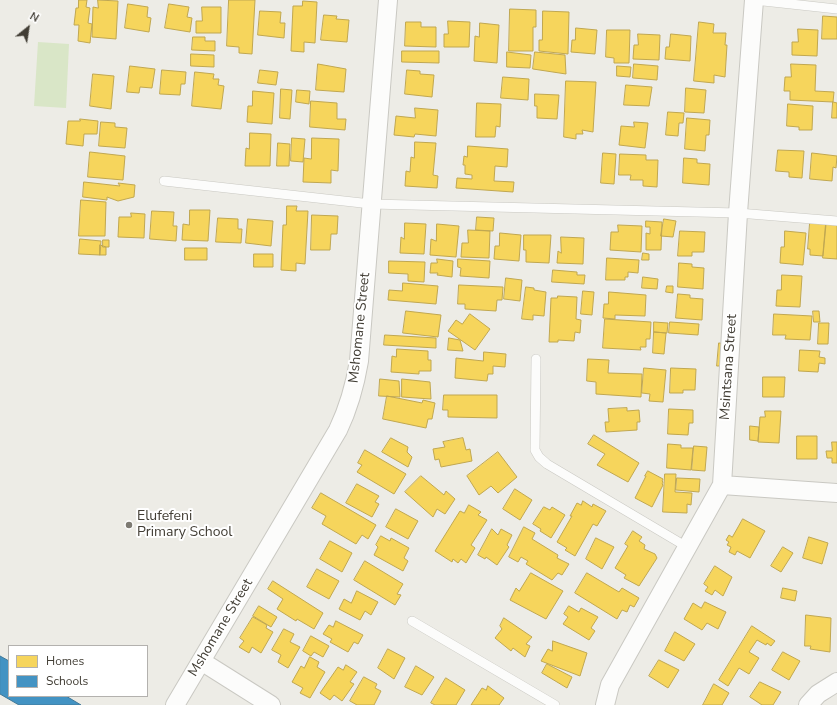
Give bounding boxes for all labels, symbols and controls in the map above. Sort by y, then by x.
north arrow [8,8,48,48]
text: N [27,9,42,26]
street label: Mshomane Street [346,272,374,384]
street label: Msintsana Street [717,313,741,421]
place label: Elufefeni Primary School [137,509,232,542]
marker: Elufefeni Primary School [124,520,134,530]
street label: Mshomane Street [185,576,257,680]
legend [8,645,148,697]
text: Homes [46,653,84,669]
text: Schools [46,673,88,689]

